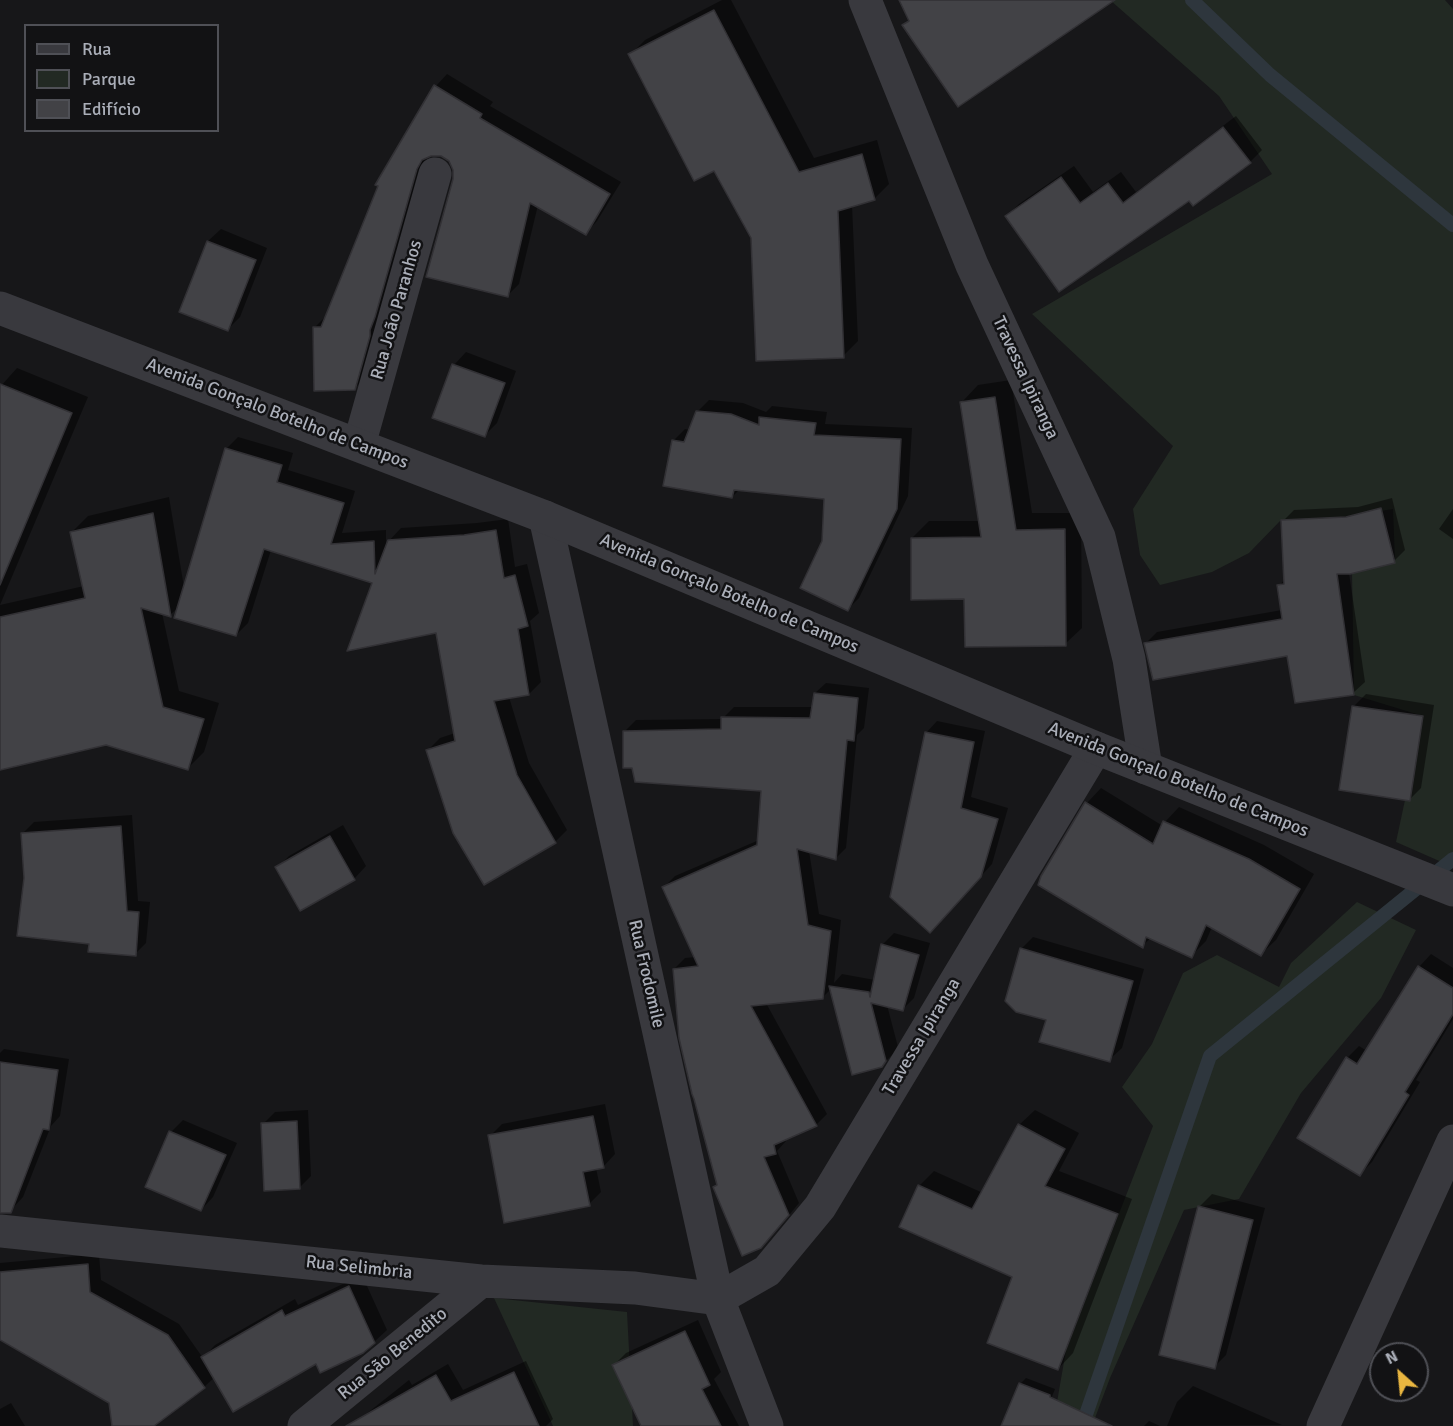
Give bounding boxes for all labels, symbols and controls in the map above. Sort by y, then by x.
legend [24,24,219,132]
text: Rua [82,38,111,60]
text: Parque [82,68,136,90]
text: Edifício [82,98,141,120]
street label: Rua João Paranhos [367,238,427,382]
street label: Travessa Ipiranga [987,313,1063,443]
street label: Avenida Gonçalo Botelho de Campos [143,354,411,474]
street label: Avenida Gonçalo Botelho de Campos [596,530,862,658]
street label: Avenida Gonçalo Botelho de Campos [1045,718,1311,842]
street label: Rua Frodomile [623,918,669,1030]
street label: Travessa Ipiranga [879,974,965,1100]
street label: Rua Selimbria [305,1252,413,1284]
street label: Rua São Benedito [334,1303,452,1405]
north arrow [1369,1342,1429,1402]
text: N [1382,1346,1401,1369]

